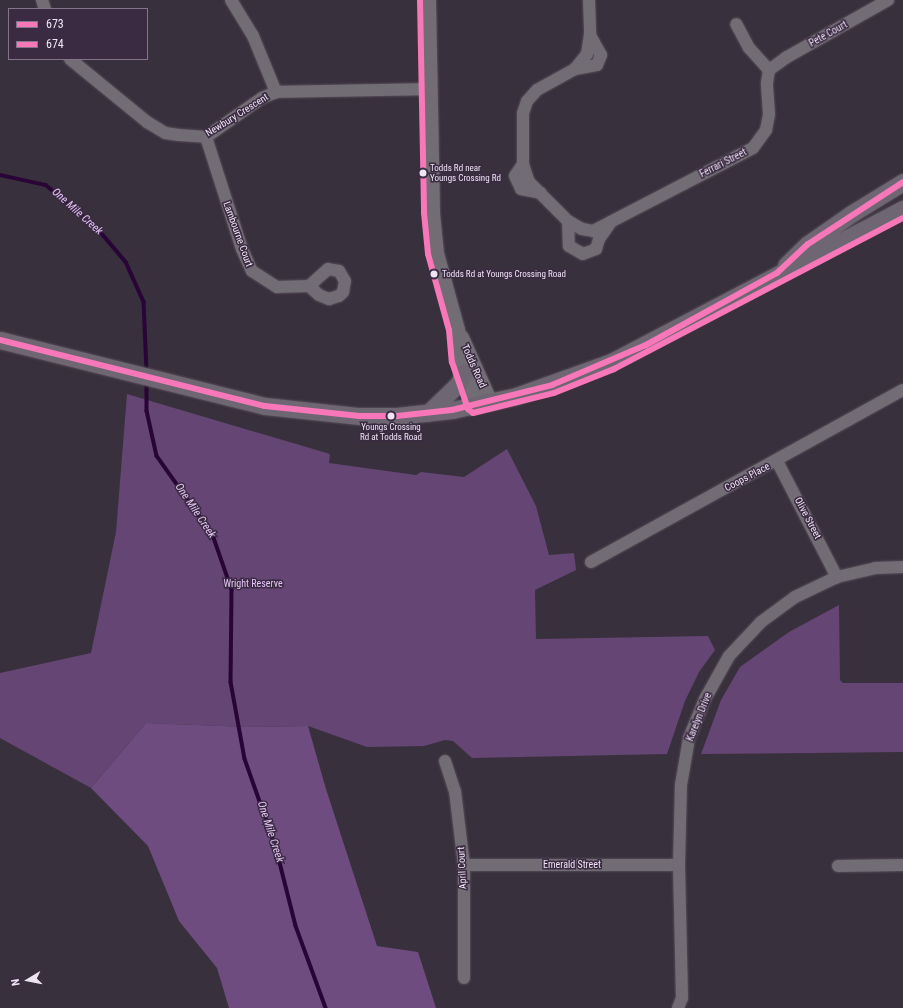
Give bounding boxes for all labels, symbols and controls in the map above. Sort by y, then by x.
legend [8,8,148,60]
text: 673 [46,17,64,31]
street label: Pete Court [807,19,849,49]
text: 674 [46,37,64,51]
street label: Newbury Crescent [203,91,271,139]
street label: Ferrari Street [697,146,749,180]
place label: Todds Rd near Youngs Crossing Rd [430,163,501,184]
marker: Todds Rd near Youngs Crossing Rd [418,168,428,178]
water label: One Mile Creek [49,186,105,238]
street label: Lambourne Court [221,200,255,268]
marker: Todds Rd at Youngs Crossing Road [429,269,439,279]
place label: Todds Rd at Youngs Crossing Road [442,269,566,279]
street label: Todds Road [459,342,489,390]
marker: Youngs Crossing Rd at Todds Road [386,411,396,421]
place label: Youngs Crossing Rd at Todds Road [360,422,422,443]
street label: Coops Place [722,460,772,494]
water label: One Mile Creek [172,481,218,541]
street label: Olive Street [792,495,824,541]
park label: Wright Reserve [223,578,283,590]
street label: Karelyn Drive [684,691,714,743]
water label: One Mile Creek [254,800,286,864]
street label: April Court [455,847,469,889]
street label: Emerald Street [543,859,601,871]
north arrow [8,960,48,1000]
text: N [9,978,23,987]

